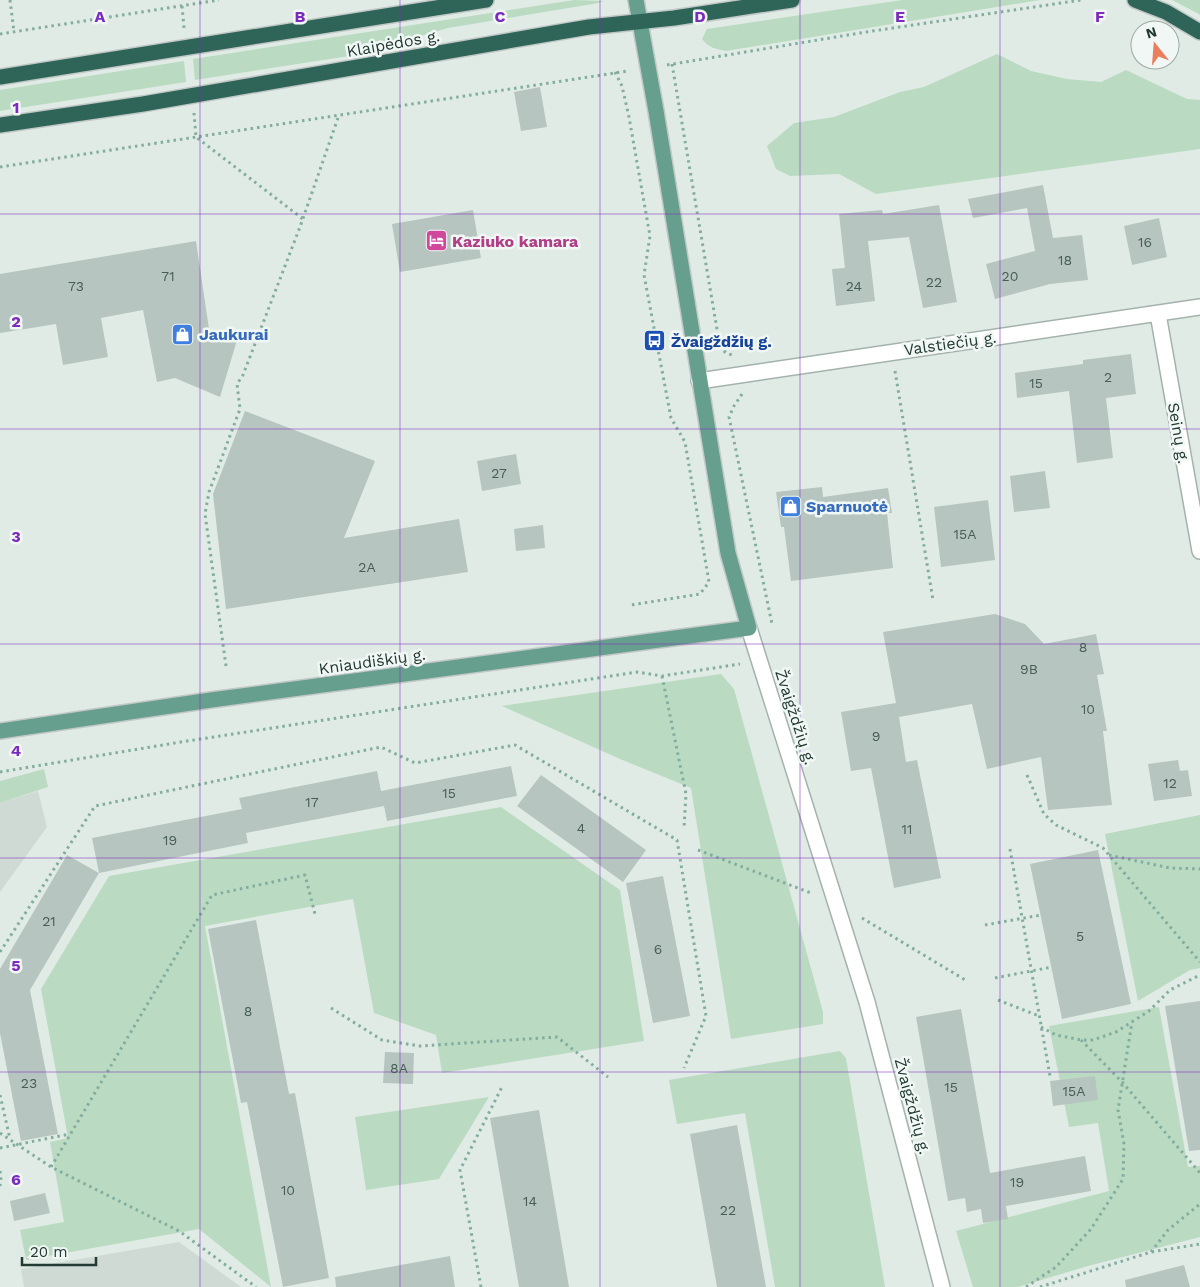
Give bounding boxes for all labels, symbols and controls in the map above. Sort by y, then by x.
text: A [95,7,106,26]
text: B [295,7,306,26]
text: C [495,7,506,26]
text: D [694,7,706,26]
text: E [895,7,905,26]
text: F [1095,7,1105,26]
north arrow [1130,20,1180,70]
text: N [1144,23,1158,42]
street label: Klaipėdos g. [345,26,441,61]
text: 1 [13,98,19,117]
hotel icon: Kaziuko kamara [424,229,448,253]
place label: Kaziuko kamara [452,232,579,251]
house number: 16 [1138,234,1152,250]
house number: 18 [1058,252,1072,268]
house number: 71 [161,268,175,284]
house number: 20 [1002,268,1018,284]
house number: 22 [926,274,942,290]
house number: 73 [68,278,84,294]
house number: 24 [846,278,862,294]
text: 2 [11,312,21,331]
shop icon: Jaukurai [171,322,195,346]
place label: Jaukurai [199,325,268,344]
street label: Valstiečių g. [903,328,998,359]
bus stop icon: Žvaigždžių g. [643,329,667,353]
place label: Žvaigždžių g. [671,332,772,351]
house number: 2 [1104,369,1112,385]
house number: 15 [1029,375,1043,391]
street label: Seinų g. [1164,401,1193,465]
house number: 27 [491,465,507,481]
shop icon: Sparnuotė [778,494,802,518]
place label: Sparnuotė [806,497,888,516]
house number: 15A [954,526,976,542]
text: 3 [11,527,21,546]
house number: 2A [358,559,376,575]
house number: 8 [1079,639,1087,655]
street label: Kniaudiškių g. [317,645,427,678]
house number: 9B [1020,661,1038,677]
street label: Žvaigždžių g. [771,667,820,767]
house number: 10 [1081,701,1095,717]
house number: 9 [872,728,880,744]
text: 4 [11,741,21,760]
house number: 12 [1163,775,1177,791]
house number: 15 [442,785,456,801]
house number: 17 [305,794,319,810]
house number: 4 [577,820,585,836]
house number: 11 [902,821,912,837]
house number: 19 [163,832,177,848]
house number: 21 [42,913,56,929]
house number: 5 [1076,928,1084,944]
house number: 6 [654,941,662,957]
text: 5 [11,956,21,975]
house number: 8 [244,1003,252,1019]
street label: Žvaigždžių g. [891,1056,935,1156]
house number: 8A [390,1060,408,1076]
house number: 23 [21,1075,37,1091]
house number: 15 [944,1079,958,1095]
house number: 15A [1063,1083,1085,1099]
text: 6 [11,1170,21,1189]
house number: 19 [1010,1174,1024,1190]
house number: 10 [281,1182,295,1198]
house number: 14 [523,1193,537,1209]
house number: 22 [720,1202,736,1218]
scale bar [22,1234,96,1266]
text: 20 m [30,1243,68,1261]

